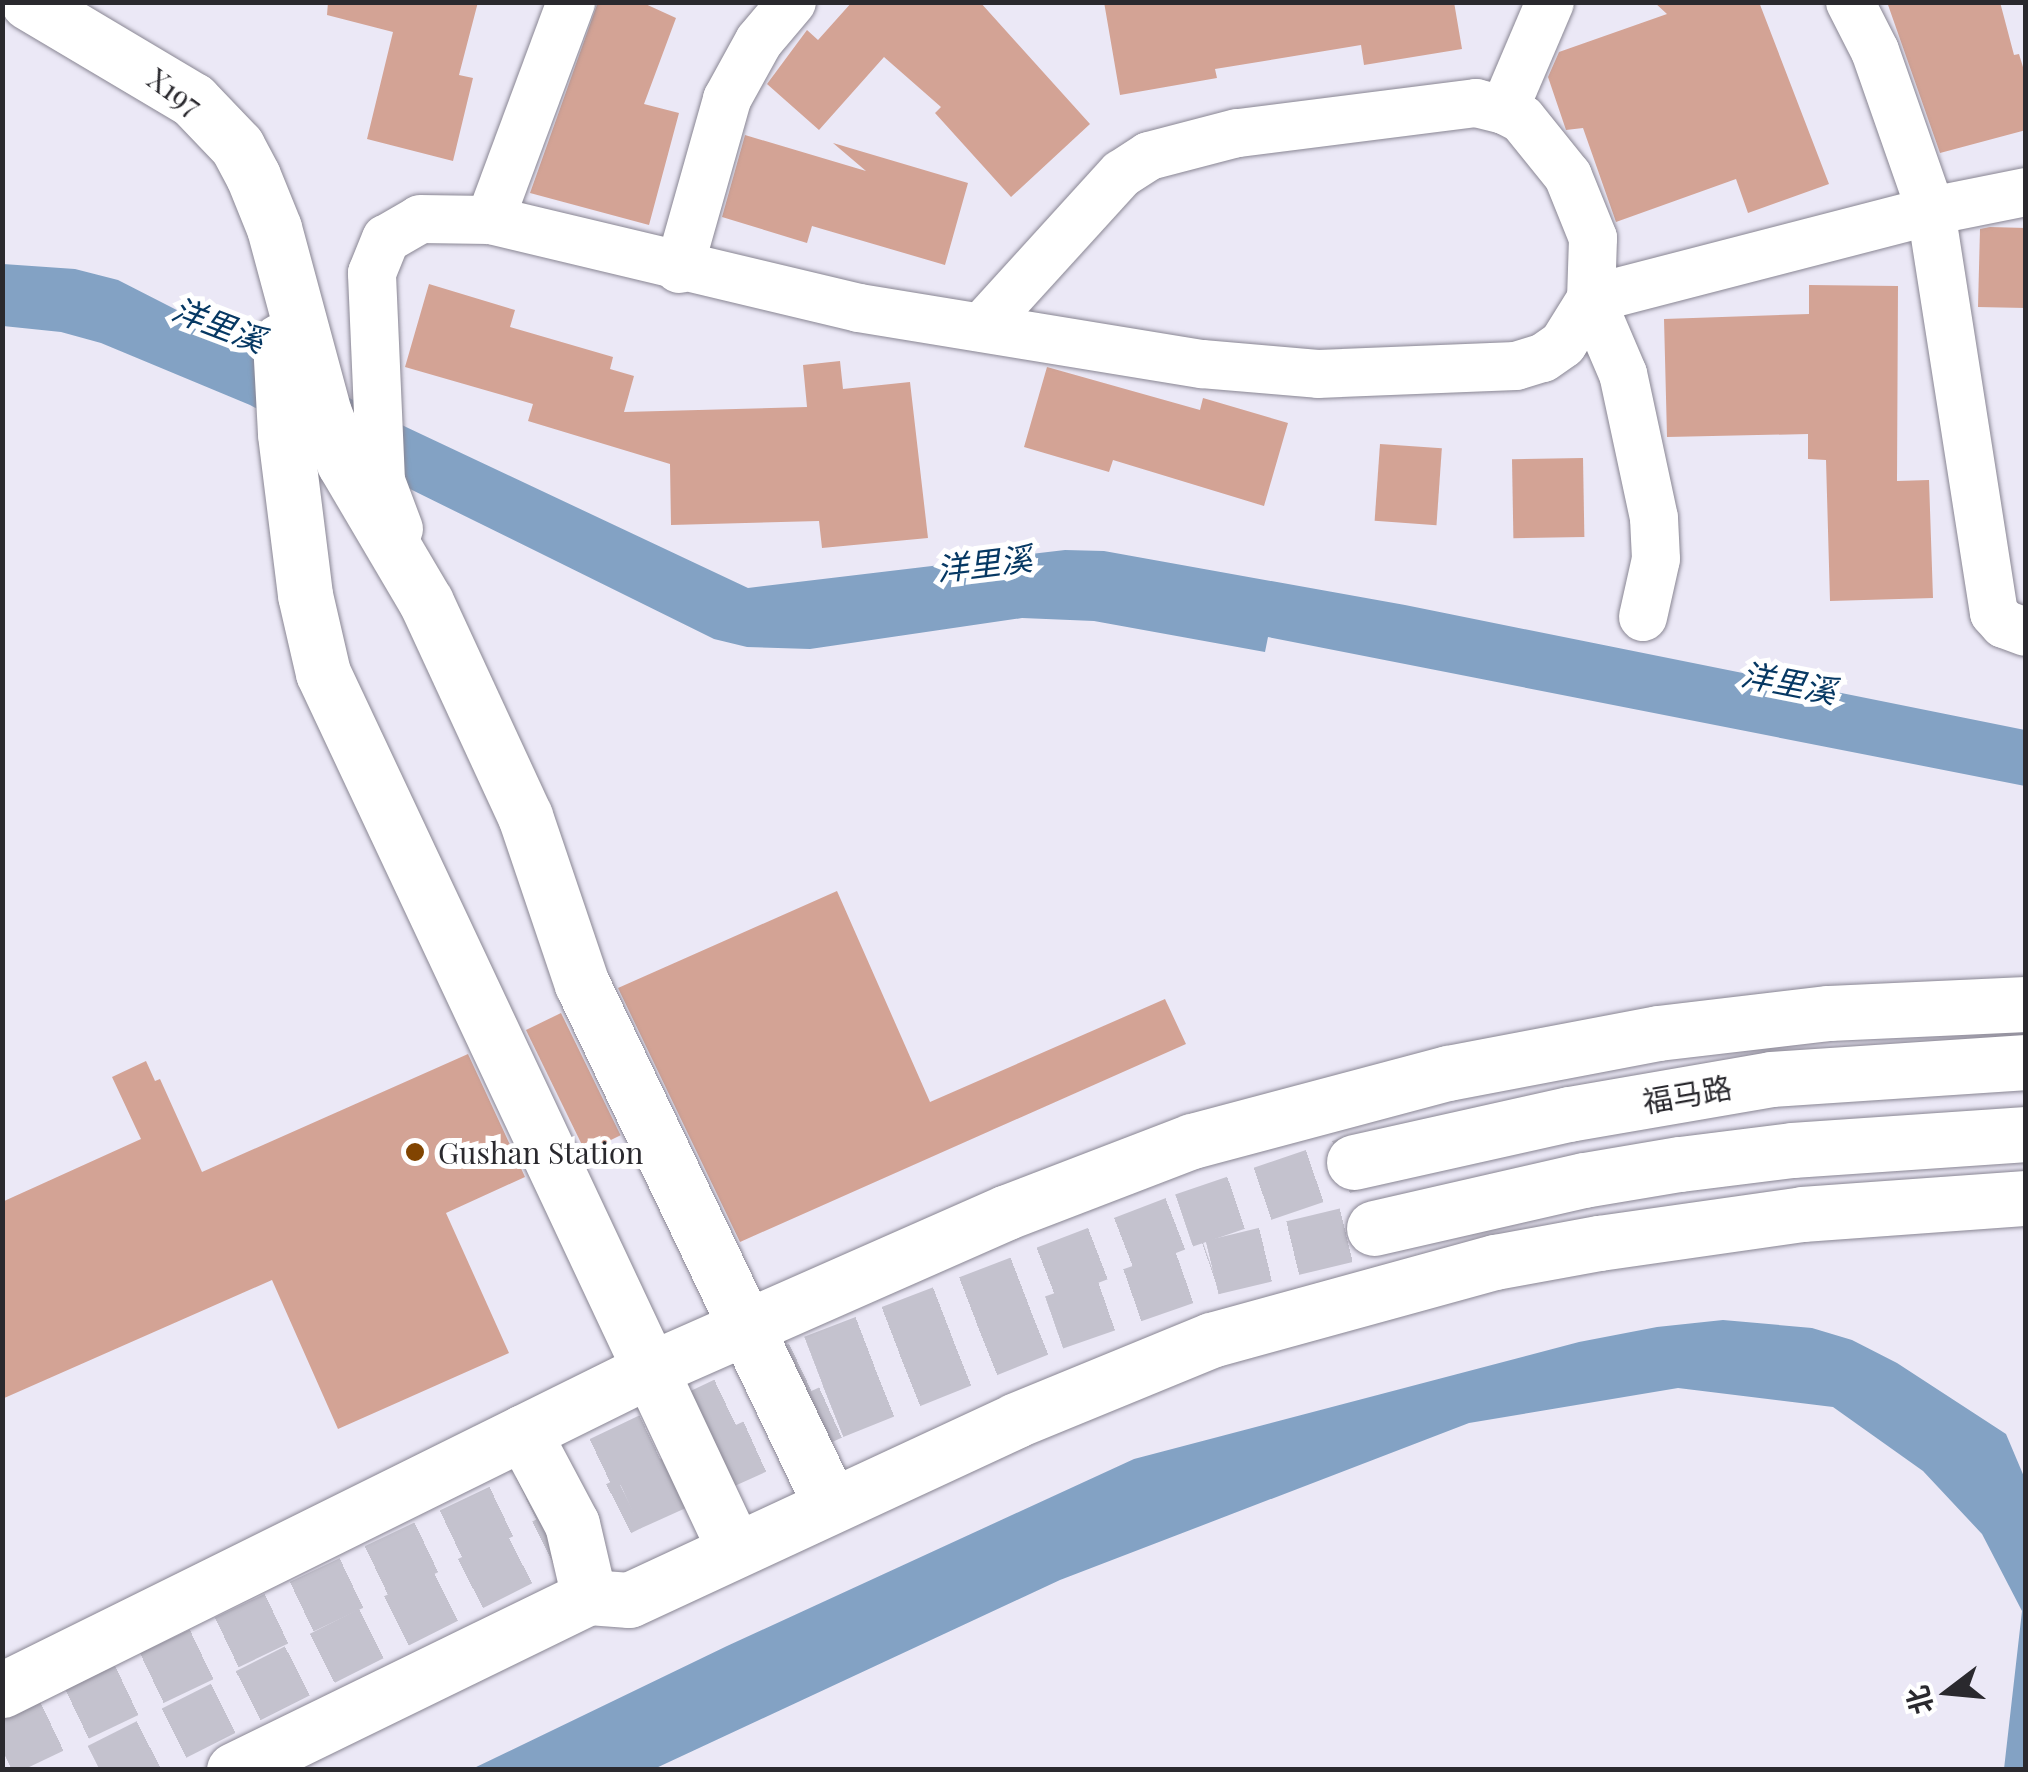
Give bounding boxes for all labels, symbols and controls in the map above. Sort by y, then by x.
street label: X197 [141,60,209,122]
water label: 洋里溪 [167,289,271,359]
water label: 洋里溪 [934,538,1034,588]
water label: 洋里溪 [1738,654,1840,710]
street label: 福马路 [1640,1068,1734,1120]
place label: Gushan Station [438,1134,643,1170]
marker: Gushan Station [402,1139,428,1165]
north arrow [1898,1642,1998,1742]
text: 北 [1897,1682,1940,1719]

